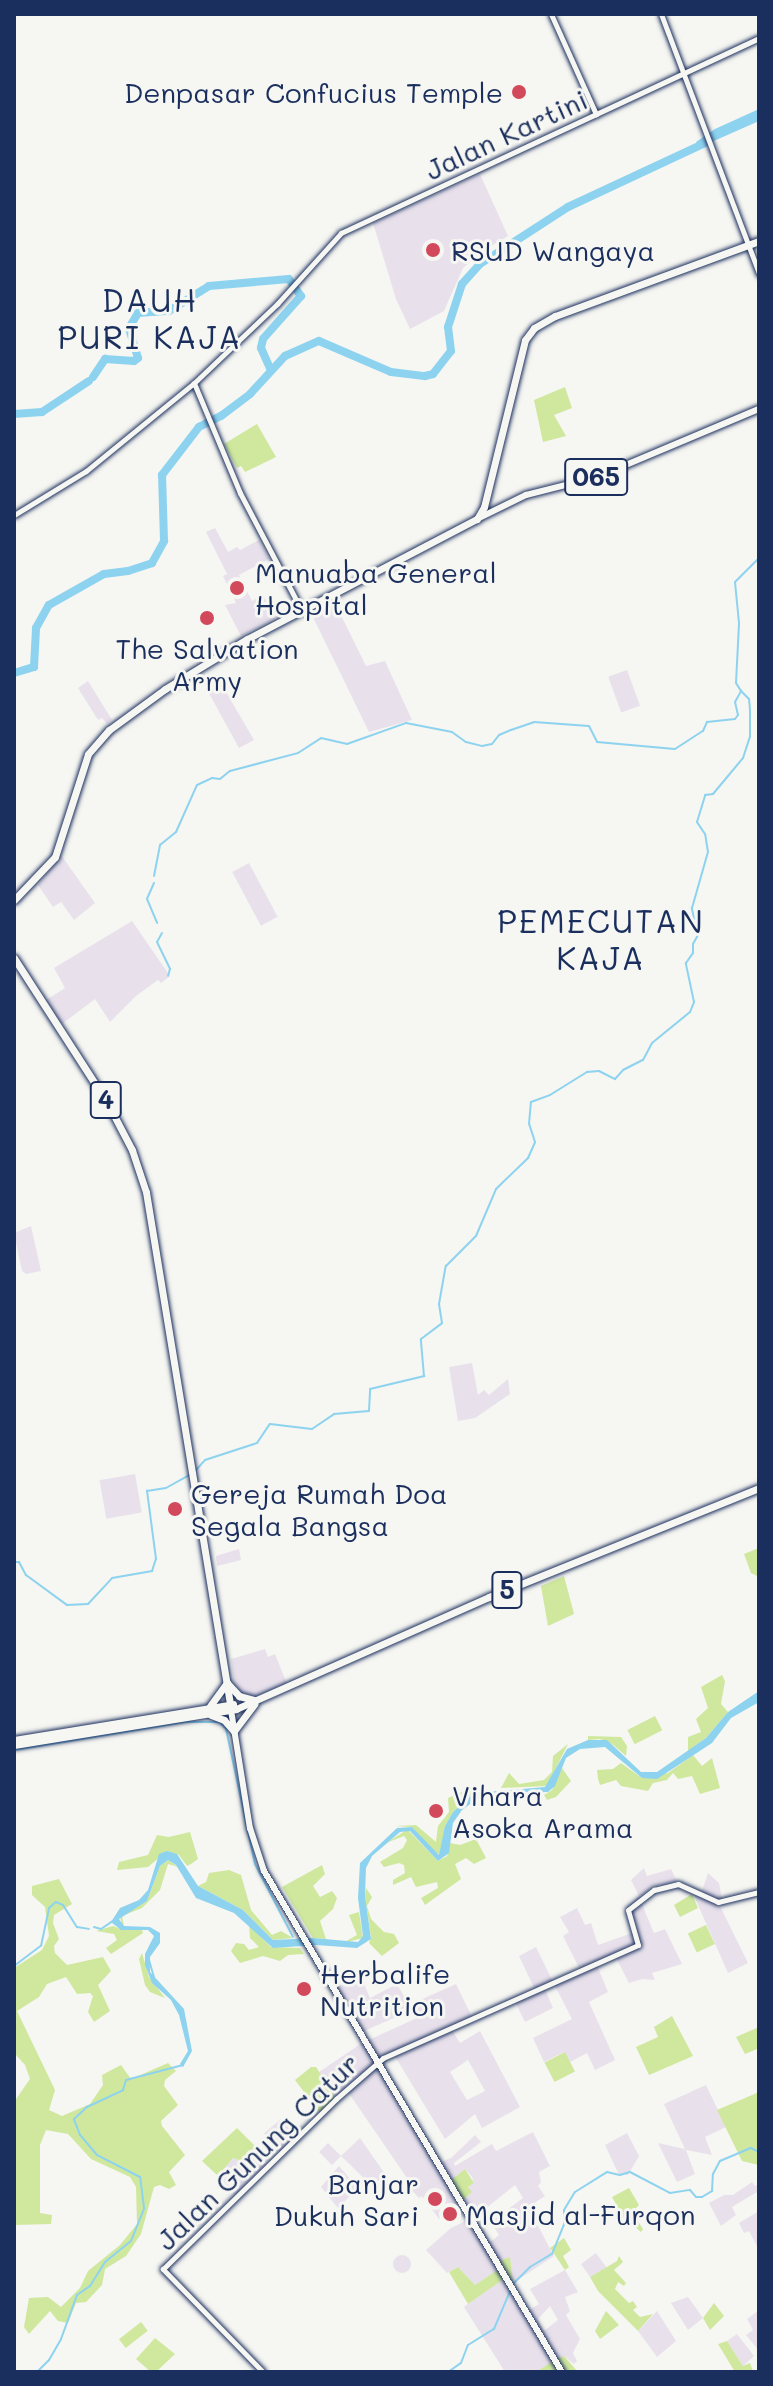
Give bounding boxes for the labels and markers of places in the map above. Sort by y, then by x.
place label: Denpasar Confucius Temple [124,75,503,109]
marker: Denpasar Confucius Temple [510,83,528,101]
place label: RSUD Wangaya [451,233,655,267]
marker: RSUD Wangaya [422,239,444,261]
place label: Manuaba General Hospital [255,555,497,621]
marker: Manuaba General Hospital [226,577,248,599]
marker: The Salvation Army [198,609,216,627]
place label: The Salvation Army [115,631,299,697]
place label: Gereja Rumah Doa Segala Bangsa [191,1476,447,1542]
marker: Gereja Rumah Doa Segala Bangsa [166,1500,184,1518]
place label: Vihara Asoka Arama [452,1778,633,1844]
marker: Vihara Asoka Arama [427,1802,445,1820]
place label: Herbalife Nutrition [320,1956,450,2022]
marker: Herbalife Nutrition [295,1980,313,1998]
place label: Banjar Dukuh Sari [274,2166,419,2232]
marker: Banjar Dukuh Sari [426,2190,444,2208]
place label: Masjid al-Furqon [466,2197,695,2231]
marker: Masjid al-Furqon [441,2205,459,2223]

